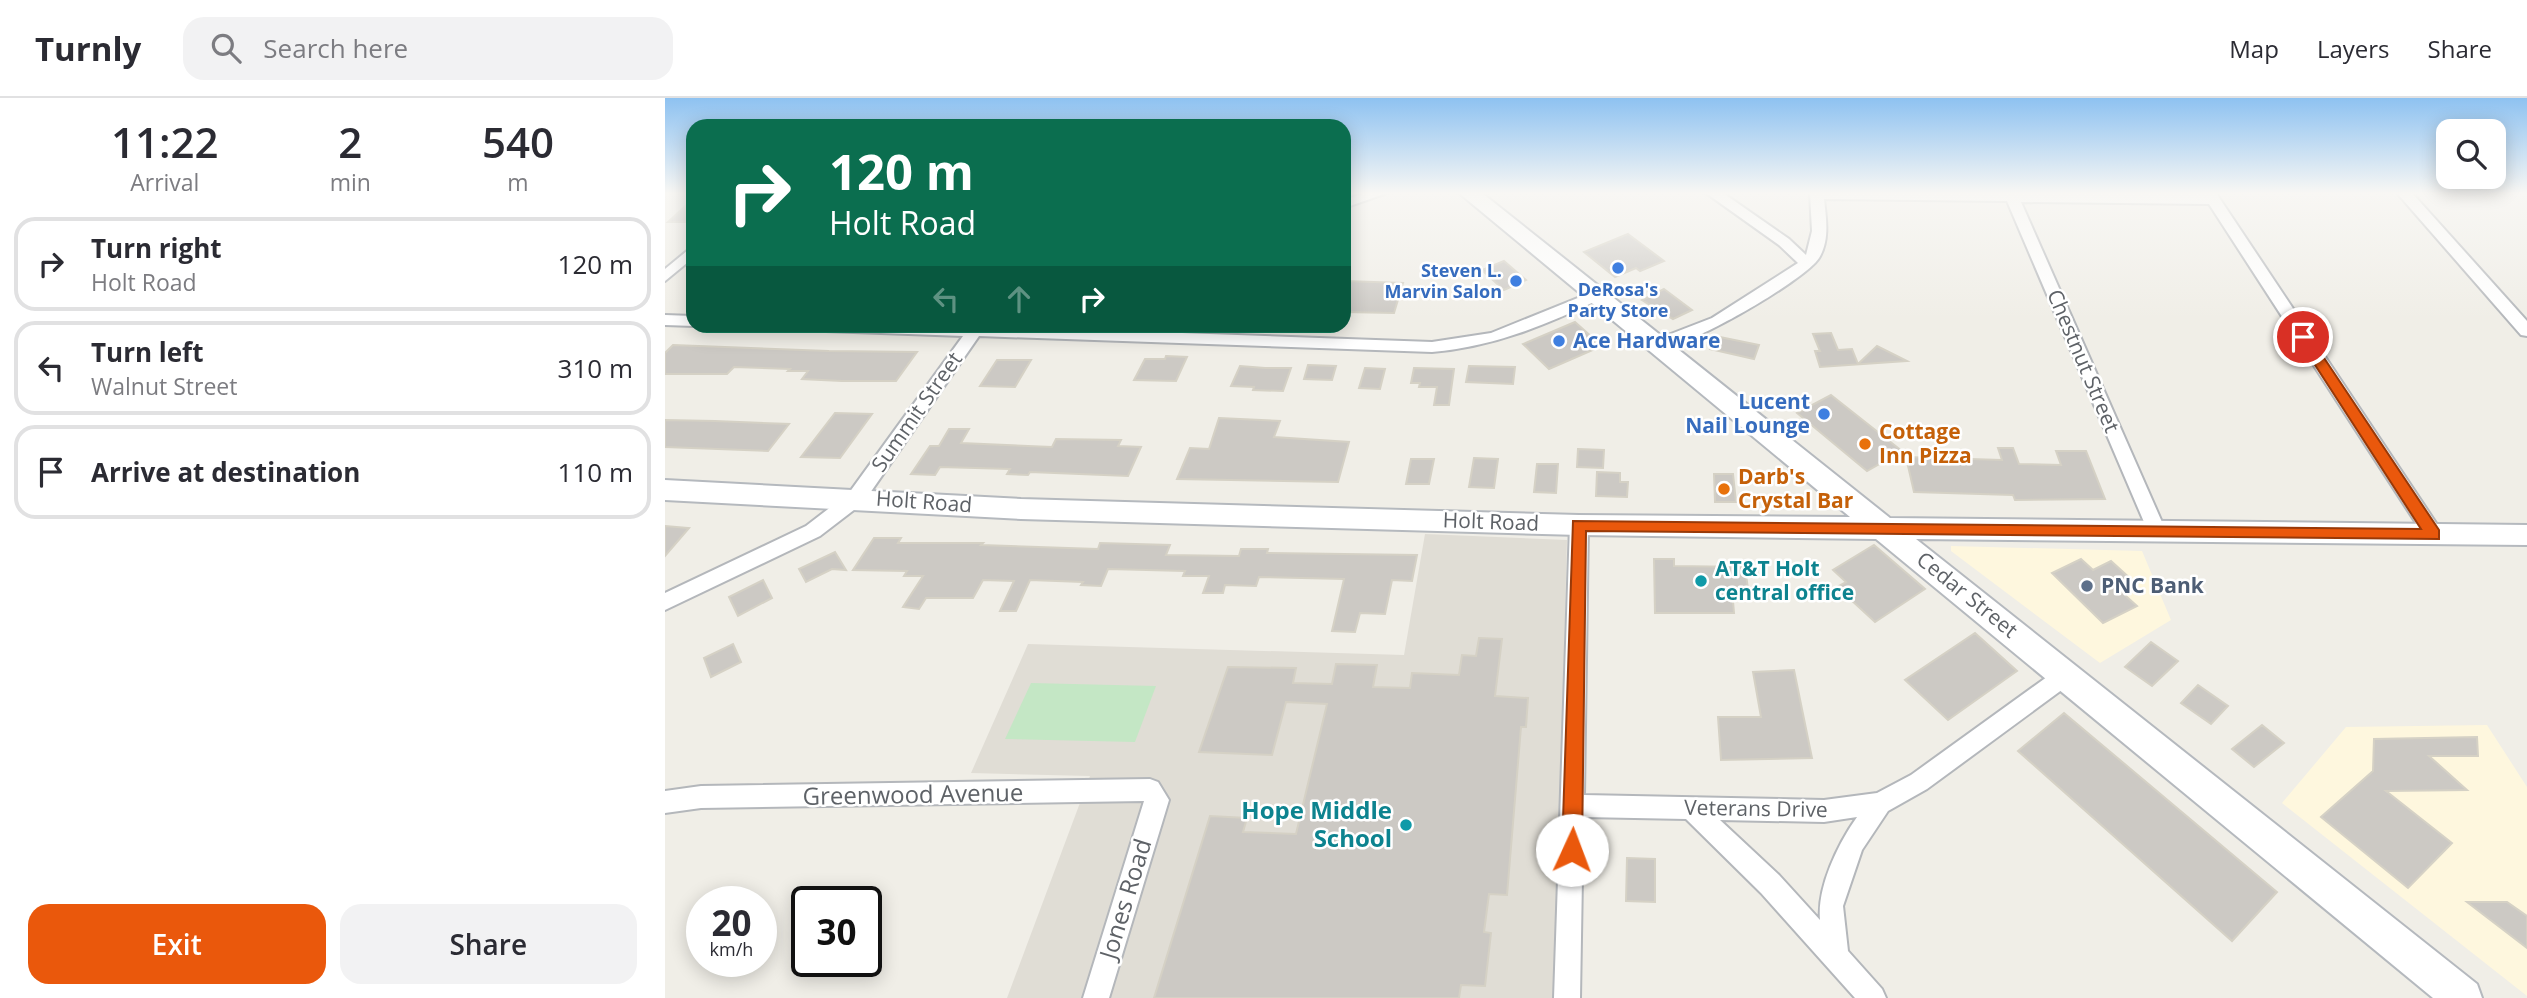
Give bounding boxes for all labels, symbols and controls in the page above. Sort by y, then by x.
search box [183,17,673,80]
text: Turnly [35,26,141,71]
icon: search [207,29,245,67]
text: Search here [263,30,408,66]
text: Map [2229,32,2279,65]
text: Layers [2317,32,2390,65]
text: Share [2428,32,2492,65]
text: 11:22 [111,113,219,170]
text: 2 [338,113,362,170]
text: 540 [482,113,554,170]
map controls [2436,119,2506,189]
button: search [2436,119,2506,189]
text: 120 m [829,138,974,204]
icon: right [714,147,805,238]
text: Arrival [130,166,199,198]
text: min [330,166,371,198]
text: m [507,166,529,198]
text: Holt Road [829,201,976,244]
text: Turn right [91,230,222,266]
icon: right [32,245,70,283]
text: 120 m [558,246,633,282]
place label: Steven L. Marvin Salon [1384,258,1502,303]
marker: DeRosa's Party Store [1610,260,1626,276]
text: Holt Road [91,266,197,298]
marker: Steven L. Marvin Salon [1508,273,1524,289]
place label: DeRosa's Party Store [1568,277,1668,322]
icon: left [927,280,965,318]
icon: ahead [1000,280,1038,318]
icon: right [1073,280,1111,318]
street label: Chestnut Street [2041,285,2127,436]
pin [2273,307,2333,367]
icon: arrive [2284,318,2322,356]
place label: Ace Hardware [1573,326,1720,354]
marker: Ace Hardware [1551,333,1567,349]
text: Turn left [91,334,203,370]
street label: Summit Street [865,346,968,477]
icon: left [32,349,70,387]
text: 310 m [558,350,633,386]
text: Walnut Street [91,370,237,402]
place label: Lucent Nail Lounge [1685,387,1810,439]
marker: Lucent Nail Lounge [1816,406,1832,422]
place label: Cottage Inn Pizza [1879,417,1972,469]
marker: Cottage Inn Pizza [1857,436,1873,452]
icon: arrive [32,453,70,491]
text: Arrive at destination [91,454,360,490]
text: 110 m [558,454,633,490]
place label: Darb's Crystal Bar [1738,462,1854,514]
marker: Darb's Crystal Bar [1716,481,1732,497]
street label: Holt Road [875,484,973,518]
street label: Holt Road [1442,505,1540,537]
street label: Cedar Street [1911,545,2024,644]
place label: AT&T Holt central office [1715,554,1854,606]
place label: PNC Bank [2101,571,2205,599]
marker: AT&T Holt central office [1693,573,1709,589]
marker: PNC Bank [2079,578,2095,594]
street label: Greenwood Avenue [802,775,1024,812]
place label: Hope Middle School [1241,793,1392,854]
street label: Veterans Drive [1684,793,1828,823]
position arrow [1535,813,1609,887]
marker: Hope Middle School [1398,817,1414,833]
street label: Jones Road [1090,834,1158,965]
speed limit sign: 30 [791,886,882,977]
text: 20 [711,899,752,946]
button: Exit [28,904,326,984]
button: Share [340,904,637,984]
text: km/h [710,937,753,961]

